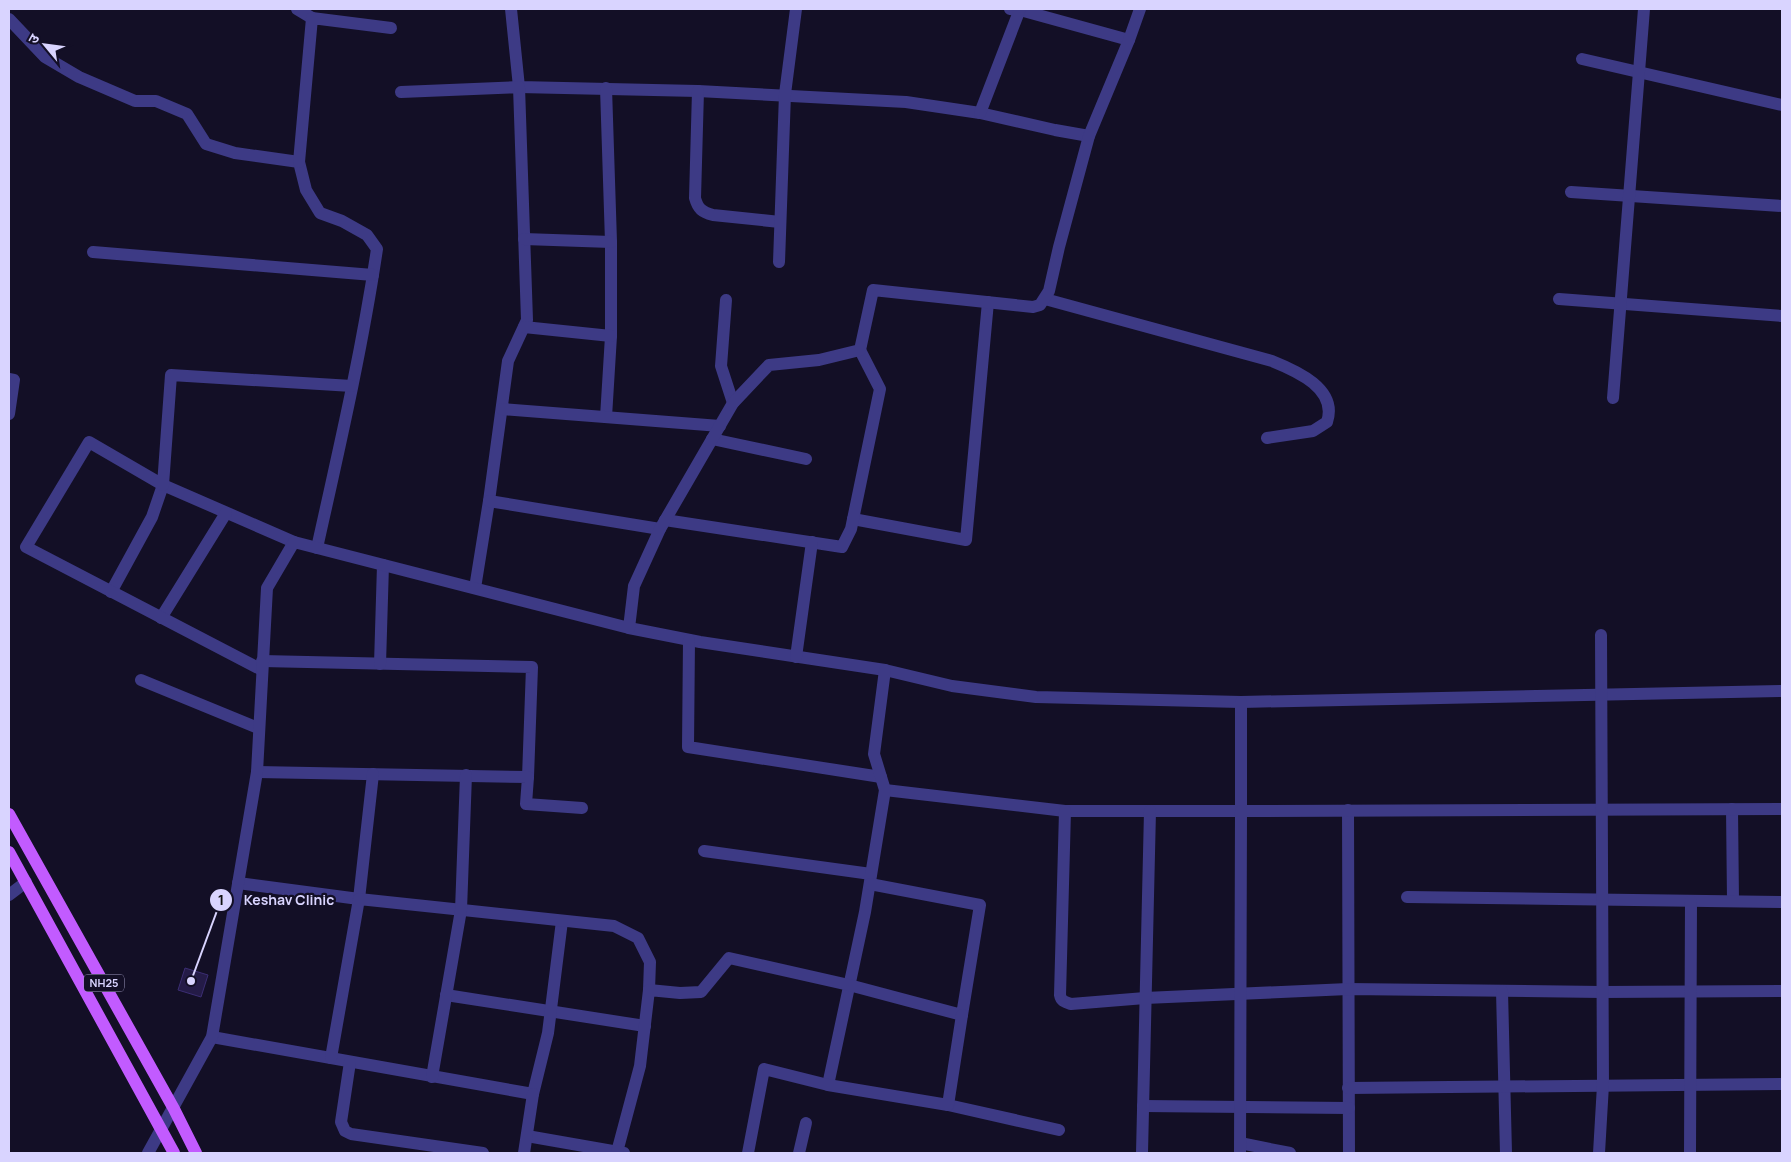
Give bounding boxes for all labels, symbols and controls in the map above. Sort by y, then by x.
north arrow [20,20,70,70]
text: उ [23,30,44,47]
callout: Keshav Clinic [209,885,344,914]
text: 1 [218,889,224,910]
text: Keshav Clinic [244,890,334,909]
road number: NH25 [84,974,124,991]

